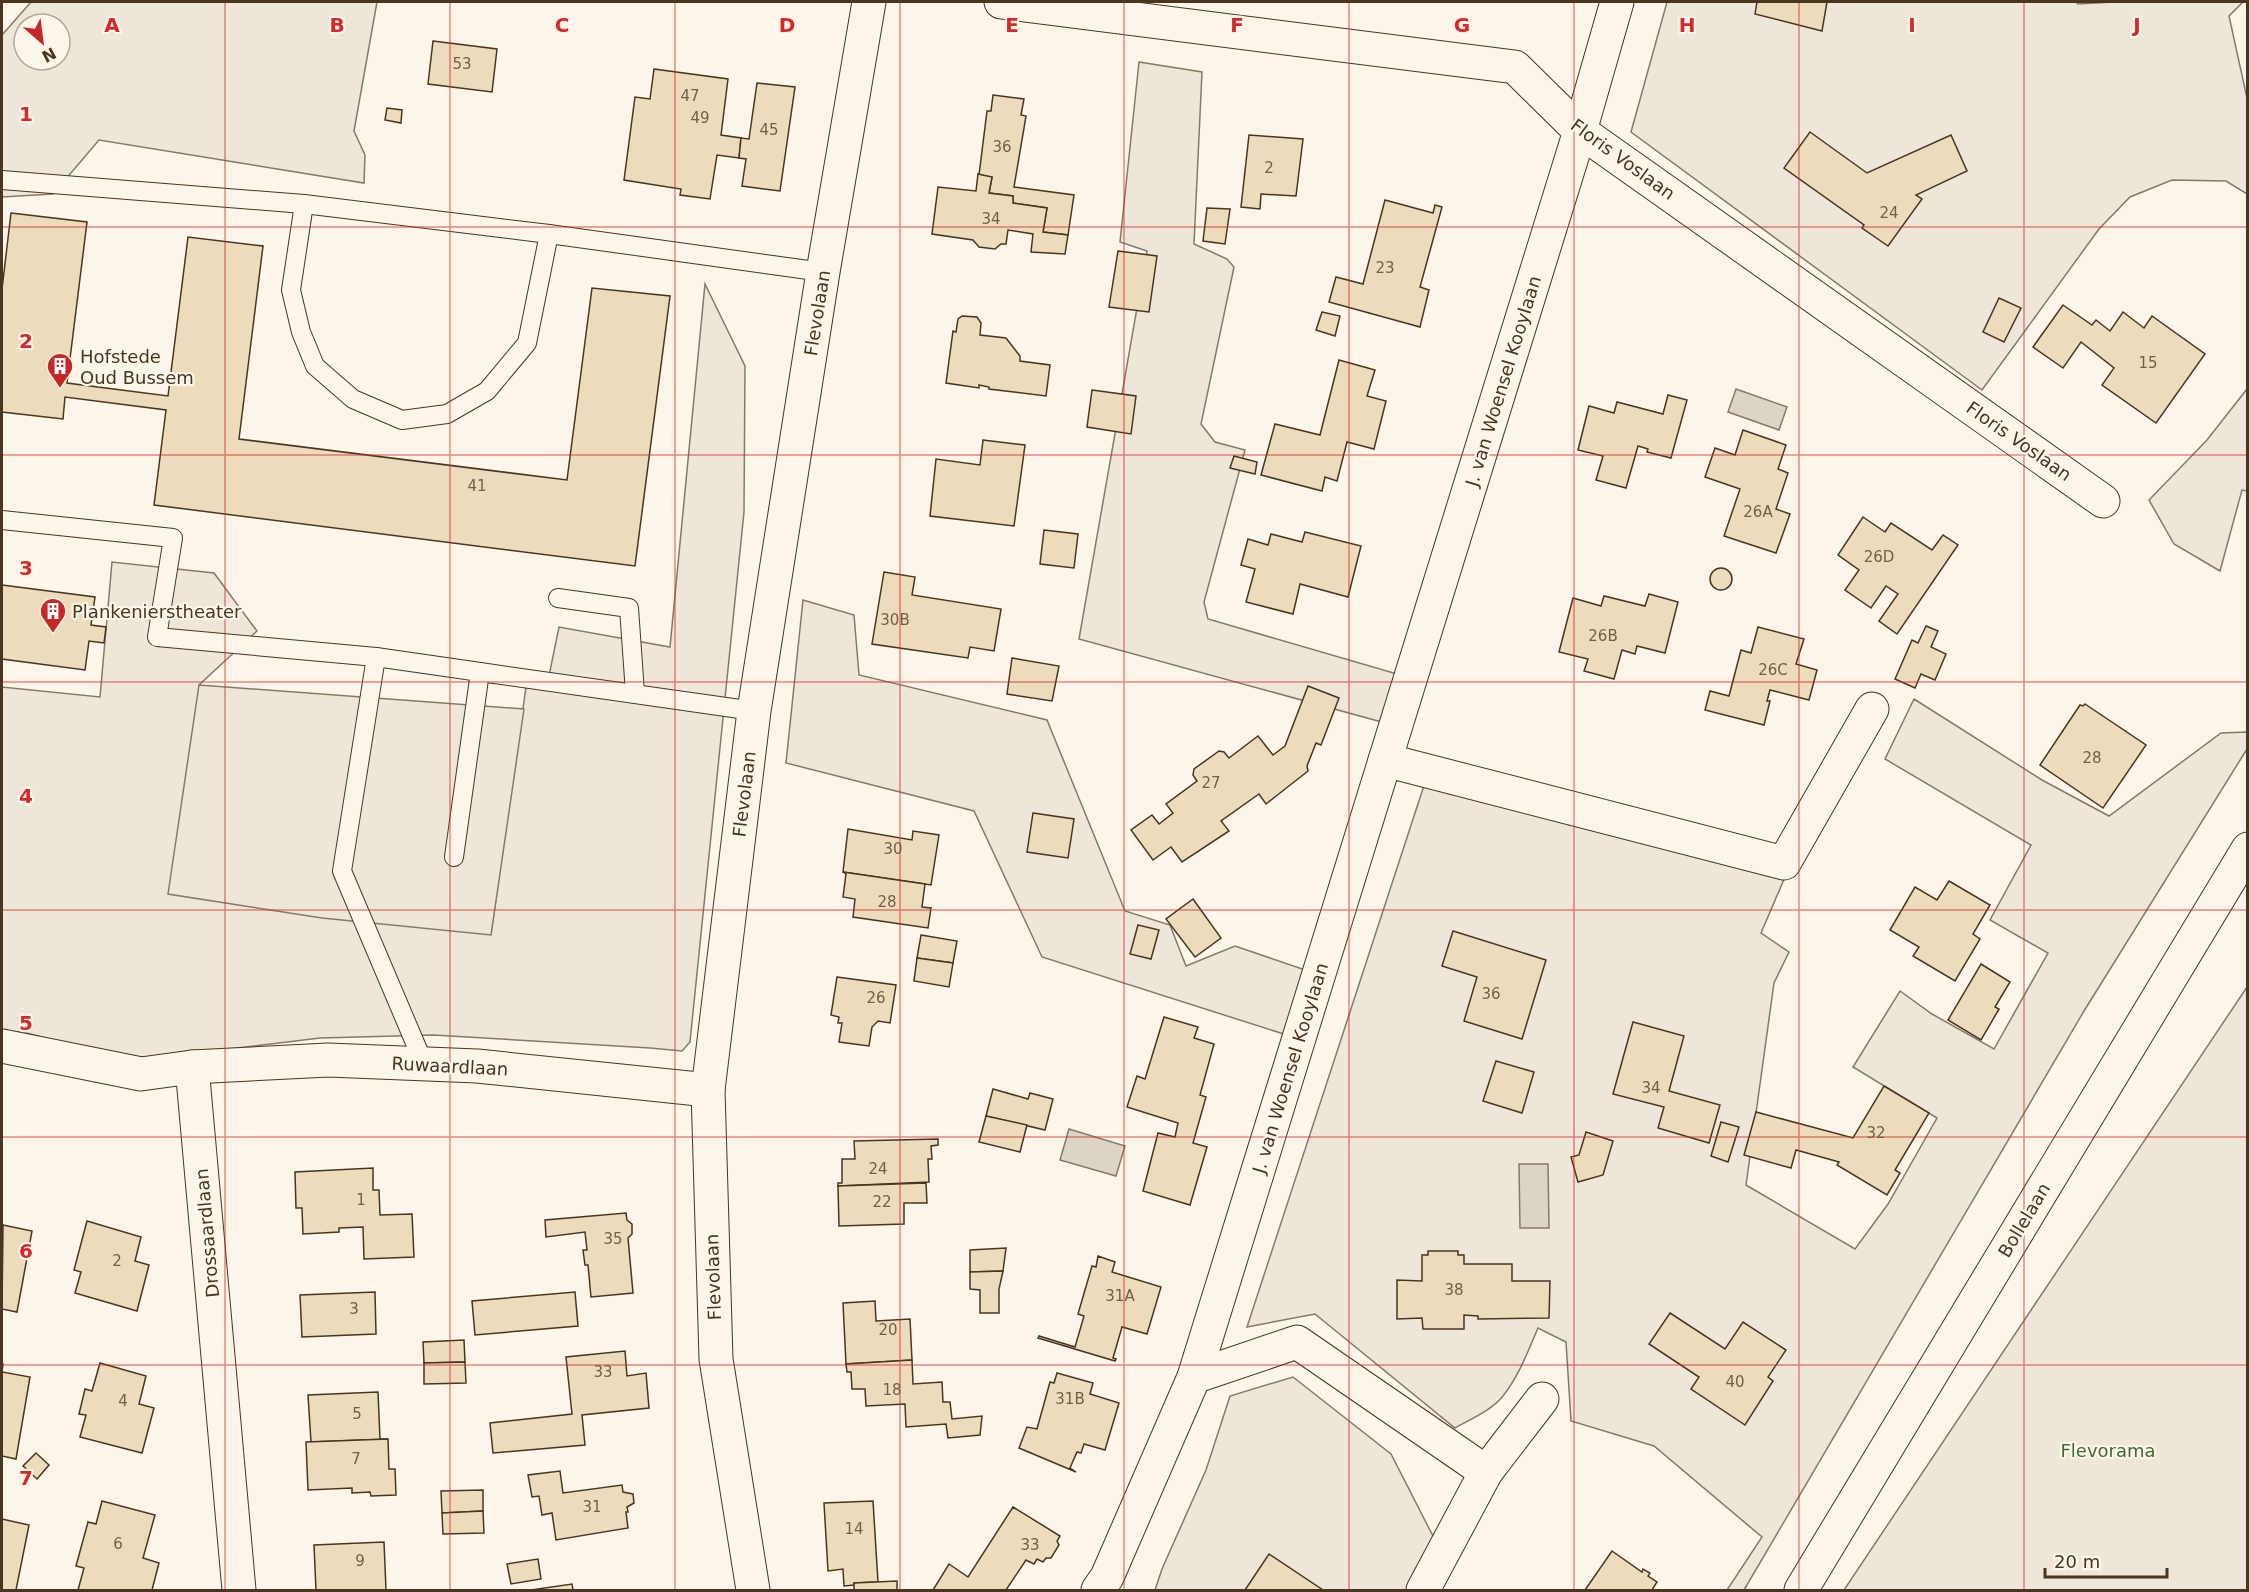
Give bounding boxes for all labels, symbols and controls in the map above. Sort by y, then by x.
north arrow [12,12,72,72]
text: A [104,13,120,37]
text: B [329,13,345,37]
text: C [555,13,569,37]
text: D [779,13,795,37]
text: E [1005,13,1019,37]
text: F [1230,13,1244,37]
text: G [1454,13,1470,37]
text: H [1679,13,1695,37]
text: I [1908,13,1916,37]
text: J [2131,13,2141,37]
text: N [38,43,59,66]
house number: 53 [452,55,472,73]
house number: 47 [680,87,700,105]
text: 1 [19,102,33,126]
house number: 49 [690,109,710,127]
street label: Floris Voslaan [1567,114,1679,204]
house number: 45 [759,121,779,139]
house number: 36 [992,138,1012,156]
house number: 2 [1264,159,1274,177]
house number: 24 [1879,204,1899,222]
house number: 34 [981,210,1001,228]
house number: 23 [1375,259,1395,277]
street label: Flevolaan [800,269,834,357]
street label: J. van Woensel Kooylaan [1461,273,1545,490]
text: 2 [19,329,33,353]
place label: Hofstede Oud Bussem [80,346,194,388]
building icon: Hofstede Oud Bussem [45,351,75,389]
house number: 15 [2138,354,2158,372]
street label: Floris Voslaan [1962,397,2076,485]
house number: 41 [467,477,487,495]
house number: 26A [1743,503,1773,521]
house number: 26D [1864,548,1894,566]
text: 3 [19,556,33,580]
building icon: Plankenierstheater [38,596,68,634]
place label: Plankenierstheater [72,601,242,622]
house number: 30B [880,611,910,629]
house number: 26B [1588,627,1618,645]
house number: 26C [1758,661,1788,679]
house number: 28 [2082,749,2102,767]
street label: Flevolaan [728,750,760,838]
house number: 27 [1201,774,1221,792]
text: 4 [19,784,33,808]
house number: 30 [883,840,903,858]
house number: 28 [877,893,897,911]
street label: J. van Woensel Kooylaan [1248,960,1332,1177]
house number: 36 [1481,985,1501,1003]
house number: 26 [866,989,886,1007]
text: 5 [19,1011,33,1035]
street label: Ruwaardlaan [391,1052,509,1080]
house number: 34 [1641,1079,1661,1097]
house number: 32 [1866,1124,1886,1142]
house number: 24 [868,1160,888,1178]
street label: Drossaardlaan [191,1167,223,1299]
street label: Bollelaan [1994,1179,2054,1261]
house number: 1 [356,1191,366,1209]
house number: 22 [872,1193,892,1211]
house number: 35 [603,1230,623,1248]
street label: Flevolaan [701,1233,725,1321]
text: 6 [19,1239,33,1263]
house number: 2 [112,1252,122,1270]
house number: 38 [1444,1281,1464,1299]
house number: 31A [1105,1287,1135,1305]
house number: 3 [349,1300,359,1318]
house number: 20 [878,1321,898,1339]
house number: 33 [593,1363,613,1381]
house number: 40 [1725,1373,1745,1391]
house number: 18 [882,1381,902,1399]
house number: 31B [1055,1390,1085,1408]
house number: 4 [118,1392,128,1410]
house number: 5 [352,1405,362,1423]
park label: Flevorama [2060,1440,2156,1461]
house number: 7 [351,1450,361,1468]
text: 7 [19,1466,33,1490]
house number: 31 [582,1498,602,1516]
house number: 14 [844,1520,864,1538]
house number: 6 [113,1535,123,1553]
house number: 33 [1020,1536,1040,1554]
scale bar [2045,1541,2166,1579]
text: 20 m [2054,1551,2100,1572]
house number: 9 [355,1552,365,1570]

